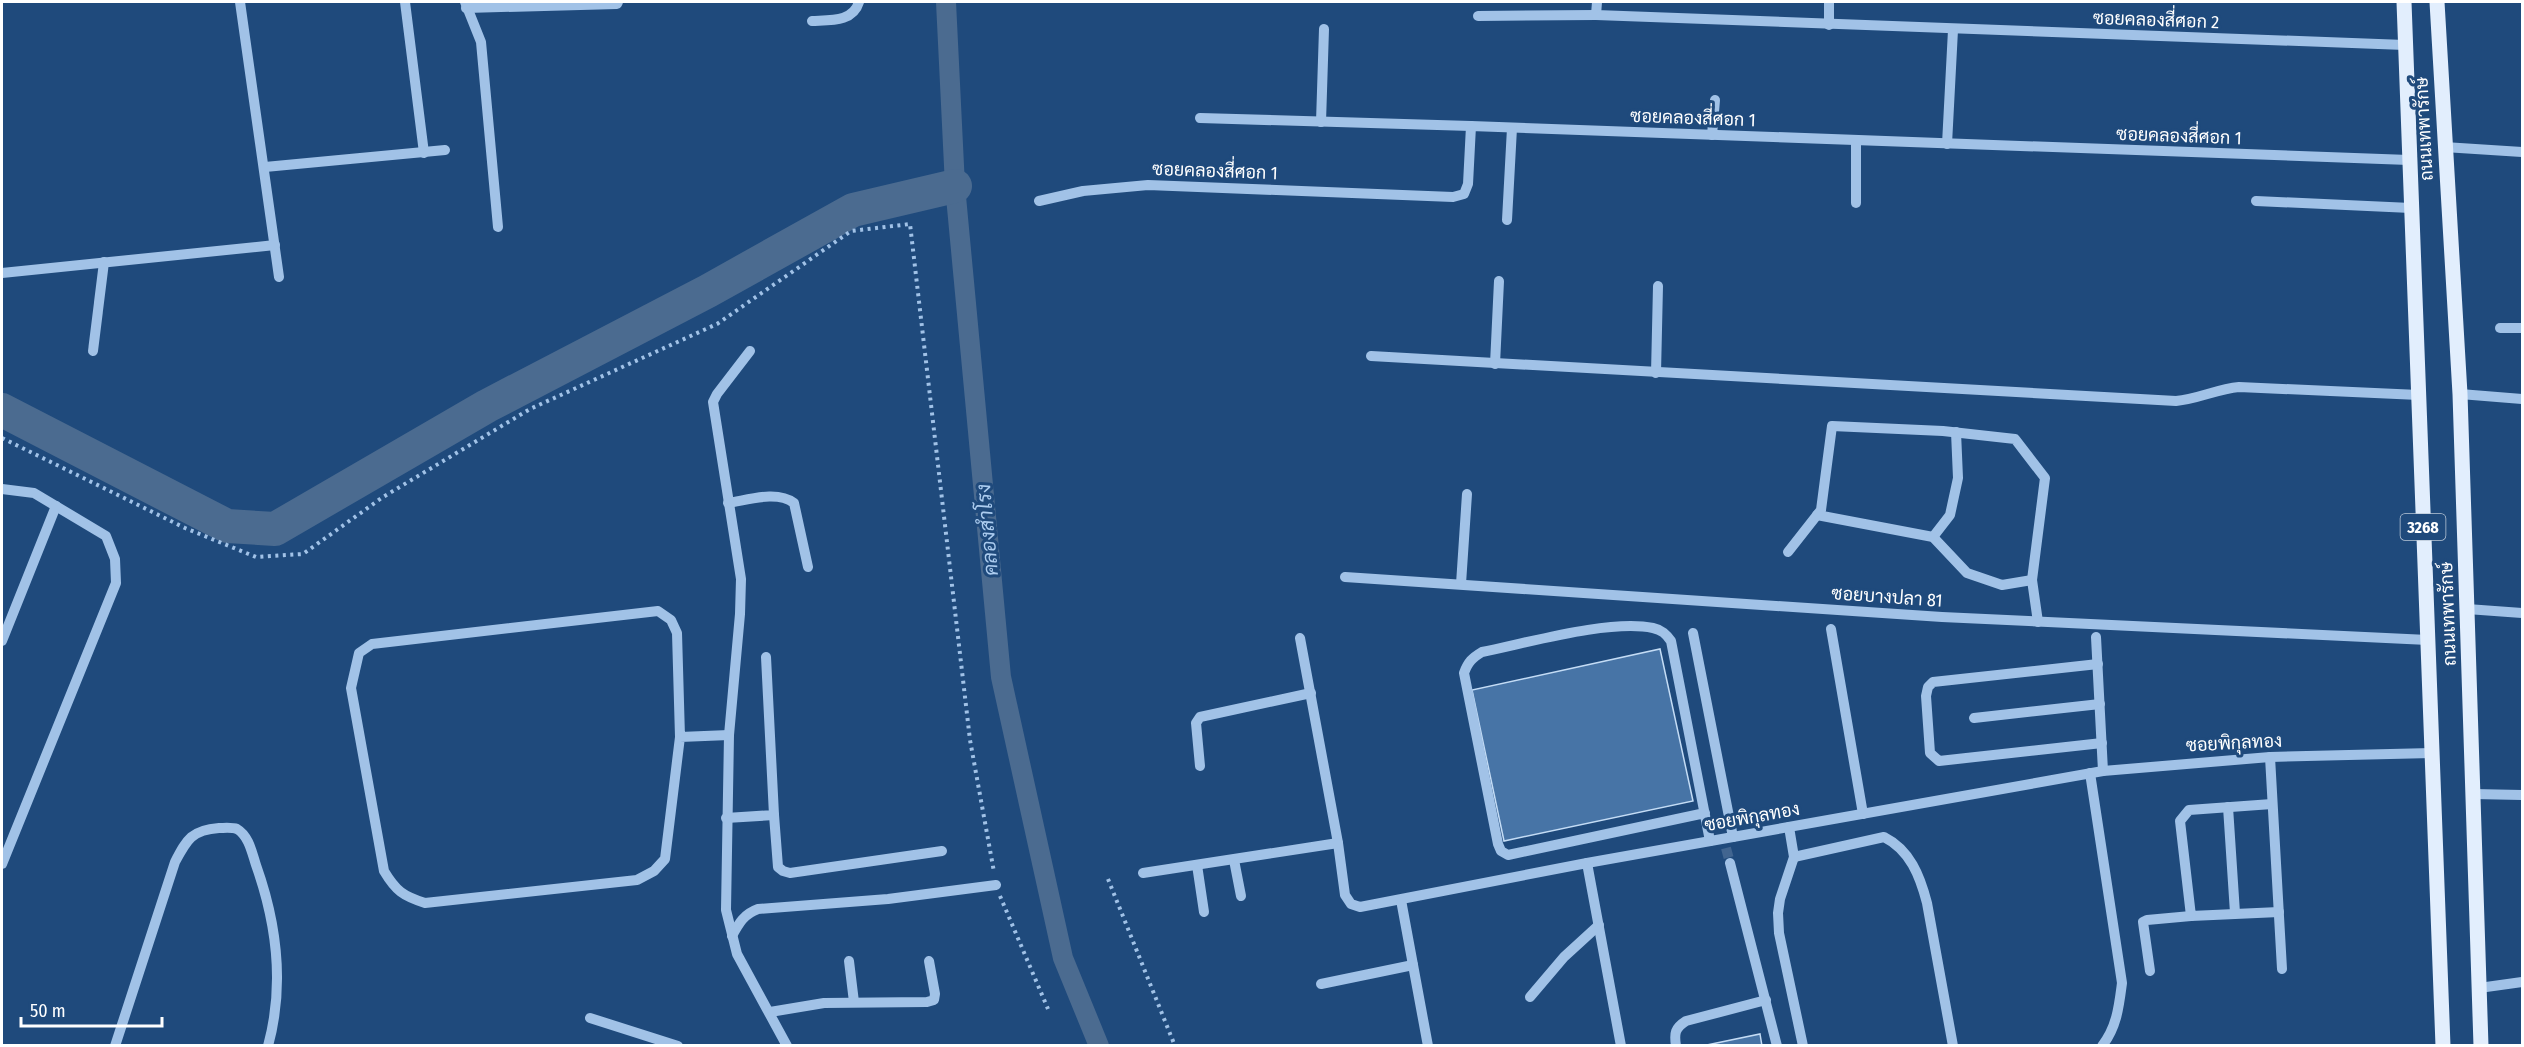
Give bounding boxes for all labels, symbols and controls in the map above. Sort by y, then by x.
street label: ซอยคลองสี่ศอก 2 [2092,2,2220,33]
street label: ถนนเทพารักษ์ [2408,76,2438,181]
street label: ซอยคลองสี่ศอก 1 [1630,100,1756,131]
street label: ซอยคลองสี่ศอก 1 [2116,118,2242,149]
street label: ซอยคลองสี่ศอก 1 [1152,153,1278,184]
water label: คลองสำโรง [970,483,1003,577]
road number: 3268 [2400,514,2446,540]
street label: ถนนเทพารักษ์ [2433,561,2461,666]
street label: ซอยบางปลา 81 [1831,582,1943,612]
street label: ซอยพิกุลทอง [2185,729,2283,758]
street label: ซอยพิกุลทอง [1703,798,1802,837]
scale bar [21,990,162,1028]
text: 50 m [30,1000,66,1022]

